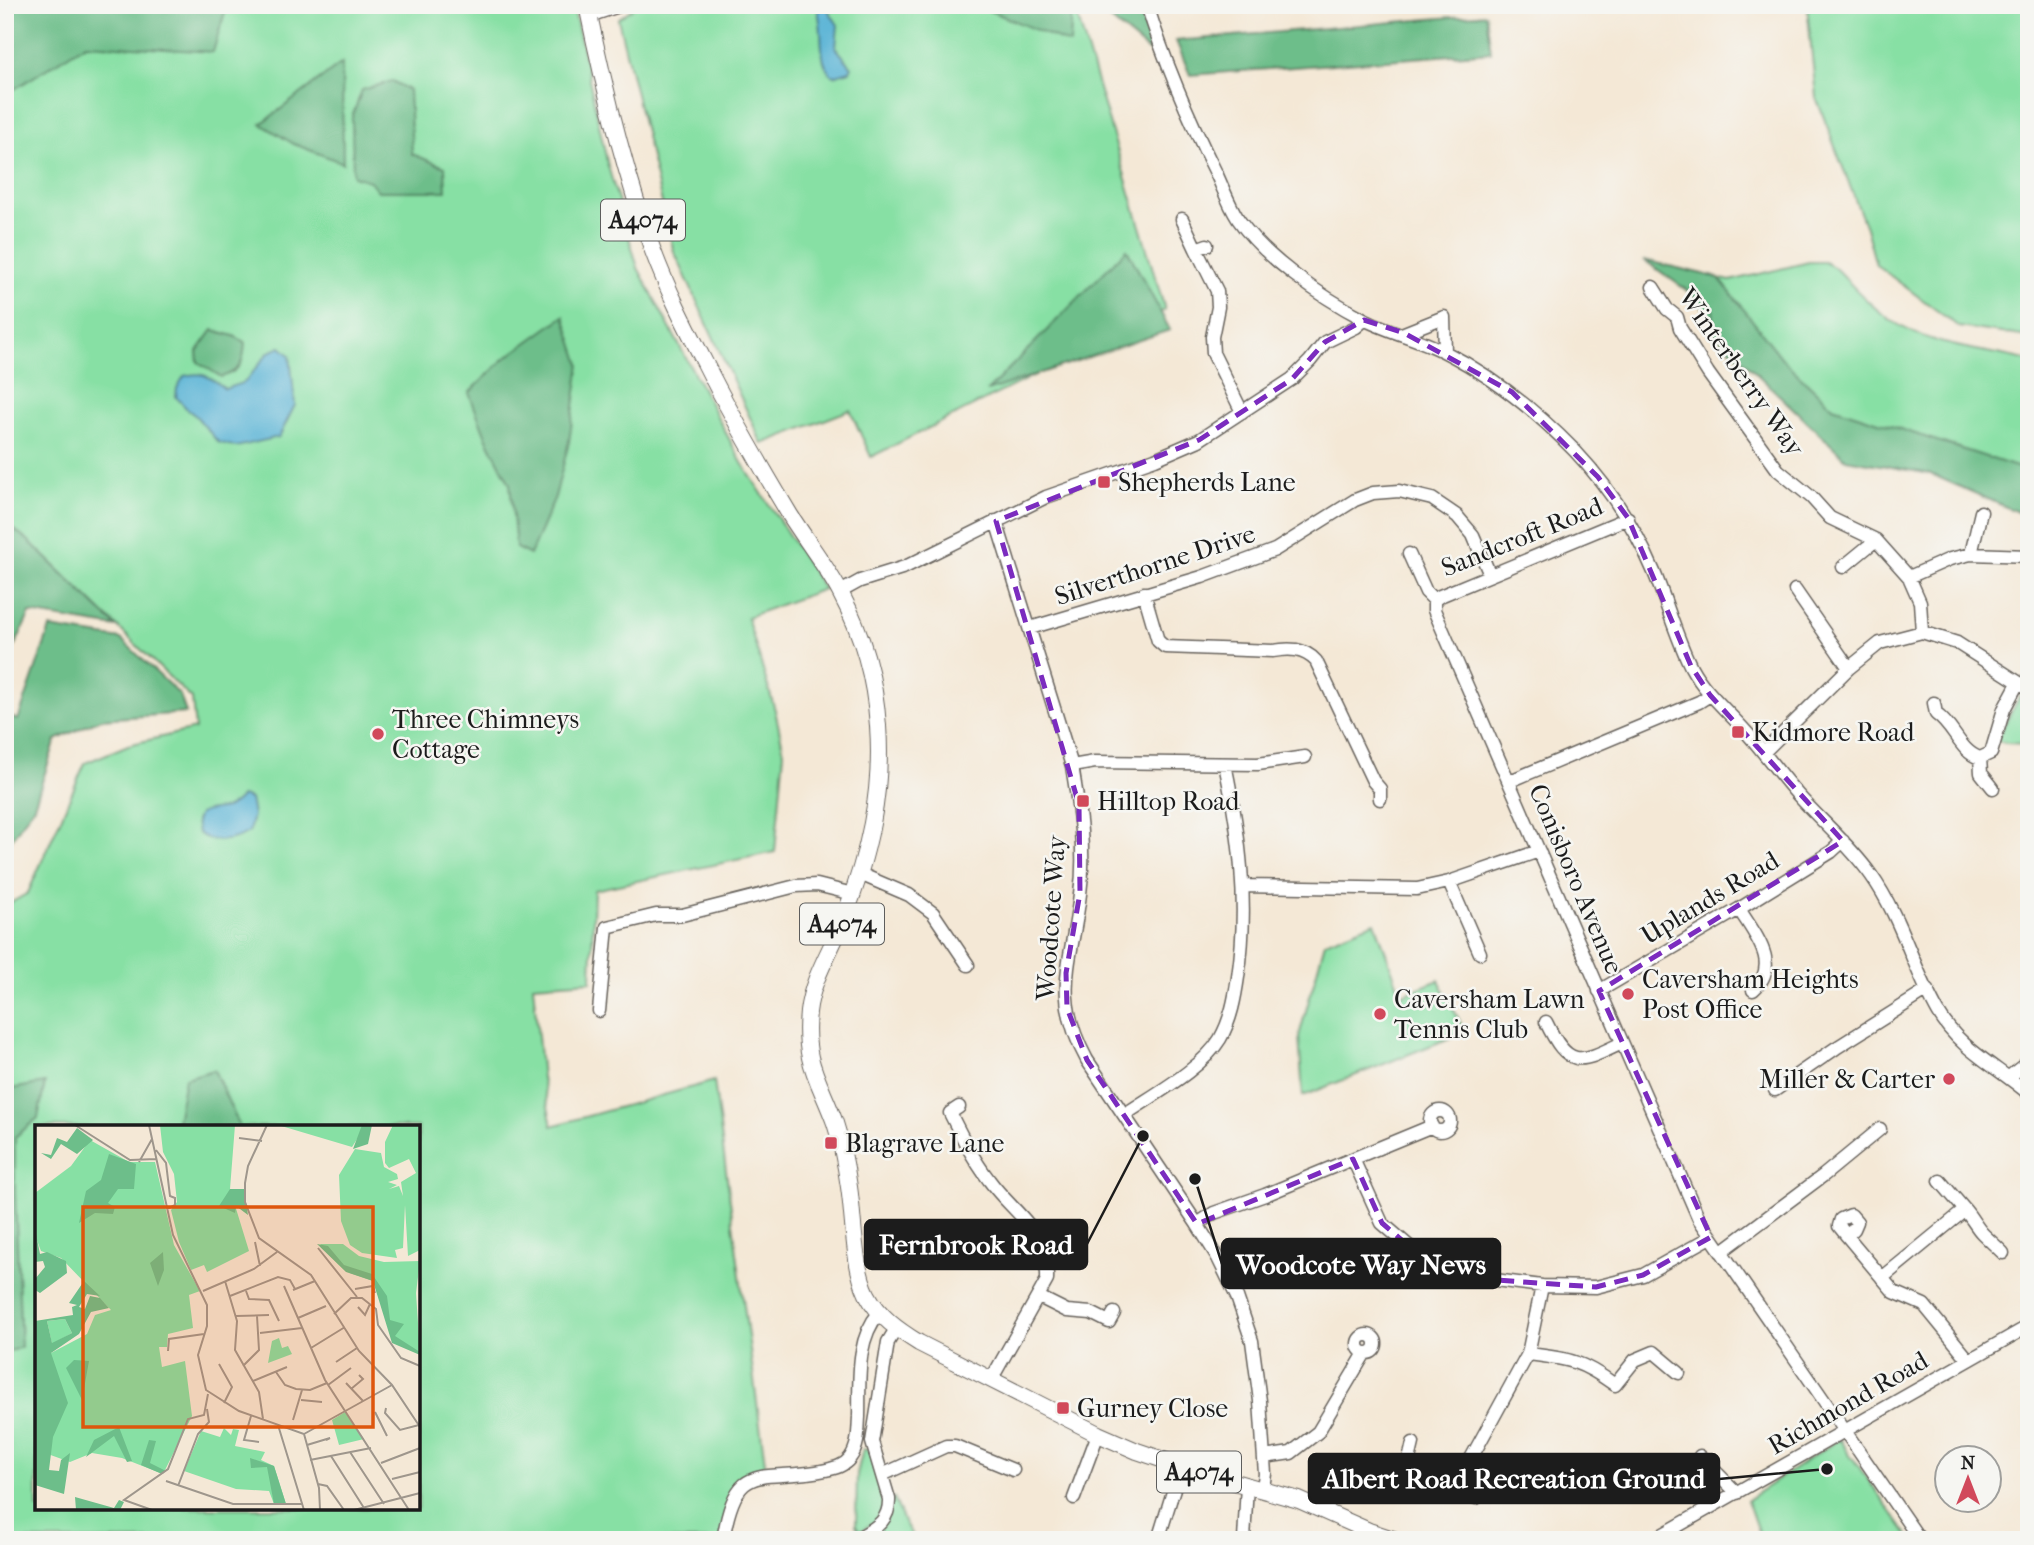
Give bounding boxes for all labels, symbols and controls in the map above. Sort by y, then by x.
road number: A4074 [601,200,685,240]
street label: Winterberry Way [1671,281,1811,463]
place label: Shepherds Lane [1118,467,1296,498]
marker: Shepherds Lane [1096,474,1112,490]
street label: Sandcroft Road [1437,490,1608,583]
street label: Silverthorne Drive [1051,518,1259,612]
place label: Three Chimneys Cottage [392,704,579,765]
place label: Kidmore Road [1752,717,1915,748]
marker: Kidmore Road [1730,724,1746,740]
marker: Three Chimneys Cottage [370,726,386,742]
street label: Conisboro Avenue [1522,779,1630,979]
place label: Hilltop Road [1097,786,1240,817]
marker: Hilltop Road [1075,793,1091,809]
street label: Woodcote Way [1030,833,1072,1003]
street label: Uplands Road [1635,844,1785,951]
road number: A4074 [800,904,884,944]
place label: Caversham Heights Post Office [1642,964,1859,1025]
place label: Caversham Lawn Tennis Club [1394,984,1585,1045]
marker: Caversham Heights Post Office [1620,986,1636,1002]
marker: Caversham Lawn Tennis Club [1372,1006,1388,1022]
place label: Miller & Carter [1759,1064,1935,1095]
marker: Miller & Carter [1941,1071,1957,1087]
inset map [35,1125,420,1510]
place label: Blagrave Lane [845,1128,1004,1159]
marker: Blagrave Lane [823,1135,839,1151]
callout: Fernbrook Road [865,1220,1087,1269]
text: Fernbrook Road [879,1228,1074,1261]
callout: Woodcote Way News [1222,1239,1500,1288]
text: Woodcote Way News [1235,1248,1486,1281]
street label: Richmond Road [1763,1344,1934,1461]
place label: Gurney Close [1077,1393,1228,1424]
marker: Gurney Close [1055,1400,1071,1416]
north arrow [1932,1444,2002,1514]
road number: A4074 [1157,1452,1241,1492]
text: N [1961,1452,1976,1474]
callout: Albert Road Recreation Ground [1309,1454,1719,1503]
text: Albert Road Recreation Ground [1321,1462,1706,1495]

